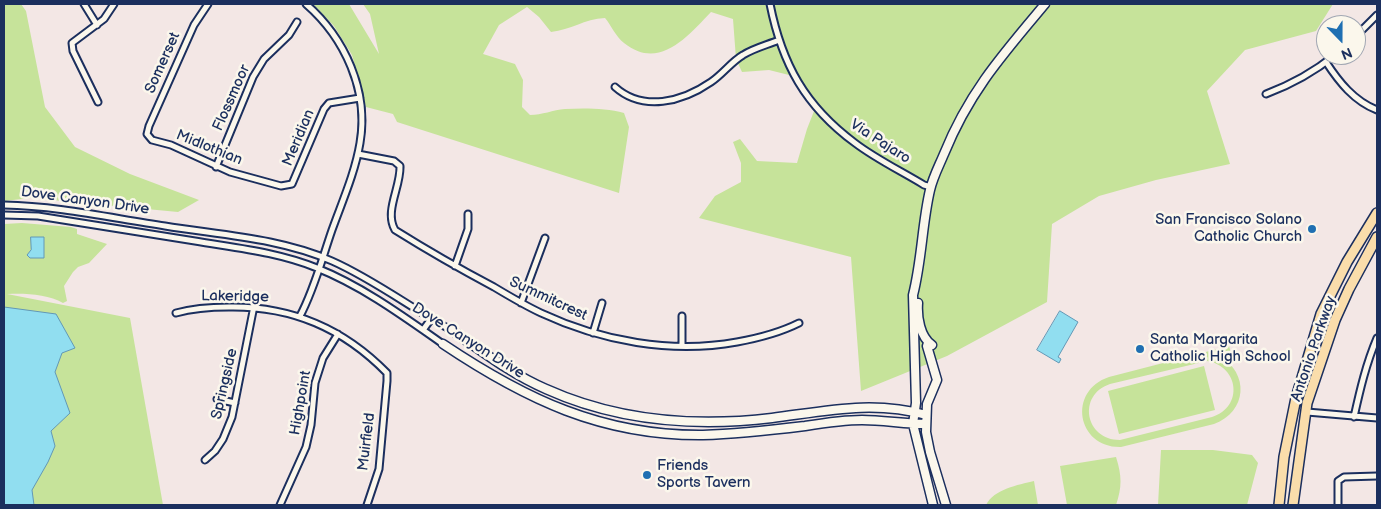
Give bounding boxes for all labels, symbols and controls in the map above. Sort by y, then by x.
north arrow [1316,15,1366,65]
street label: Somerset [142,30,184,96]
text: N [1338,44,1354,63]
street label: Flossmoor [209,62,255,134]
street label: Meridian [279,107,319,169]
street label: Via Pajaro [846,116,914,168]
street label: Midlothian [173,127,245,169]
street label: Dove Canyon Drive [20,183,150,219]
place label: San Francisco Solano Catholic Church [1155,211,1302,246]
marker: San Francisco Solano Catholic Church [1306,223,1318,235]
street label: Summitcrest [506,273,590,325]
street label: Lakeridge [201,287,269,307]
street label: Antonio Parkway [1288,294,1340,404]
street label: Dove Canyon Drive [408,299,528,383]
place label: Santa Margarita Catholic High School [1150,331,1291,366]
marker: Santa Margarita Catholic High School [1134,343,1146,355]
street label: Springside [208,347,242,421]
street label: Highpoint [286,369,316,437]
street label: Muirfield [355,412,379,472]
place label: Friends Sports Tavern [657,457,751,492]
marker: Friends Sports Tavern [641,469,653,481]

